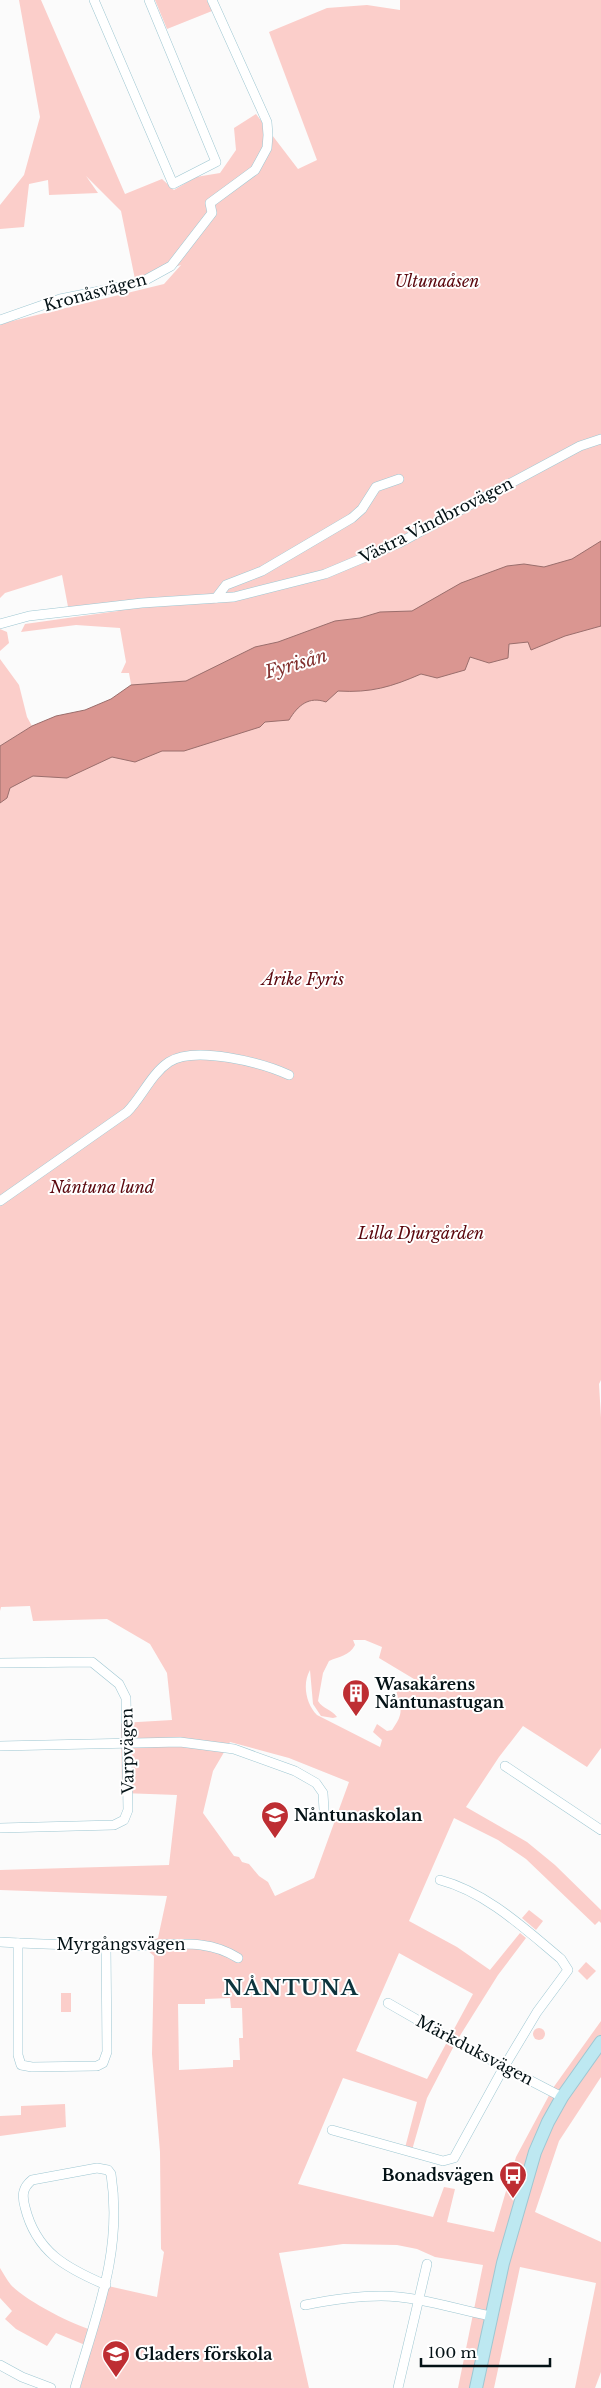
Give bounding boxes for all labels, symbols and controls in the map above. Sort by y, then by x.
street label: Kronåsvägen [41,269,149,315]
park label: Ultunaåsen [395,271,479,291]
street label: Västra Vindbrovägen [355,473,516,568]
water label: Fyrisån [261,645,330,684]
park label: Årike Fyris [260,969,344,989]
park label: Nåntuna lund [49,1177,155,1197]
park label: Lilla Djurgården [357,1223,484,1243]
place label: Wasakårens Nåntunastugan [374,1674,504,1712]
building icon: Wasakårens Nåntunastugan [341,1678,371,1717]
street label: Varpvägen [116,1708,138,1795]
school or university icon: Nåntunaskolan [260,1800,290,1839]
place label: Nåntunaskolan [294,1805,423,1825]
street label: Myrgångsvägen [56,1934,186,1954]
district label: NÅNTUNA [223,1975,359,2001]
street label: Märkduksvägen [413,2011,537,2089]
bus stop icon: Bonadsvägen [498,2160,528,2199]
place label: Bonadsvägen [382,2165,494,2185]
scale bar [421,2336,550,2368]
school or university icon: Gladers förskola [101,2339,131,2378]
text: 100 m [428,2343,477,2362]
place label: Gladers förskola [135,2344,273,2364]

